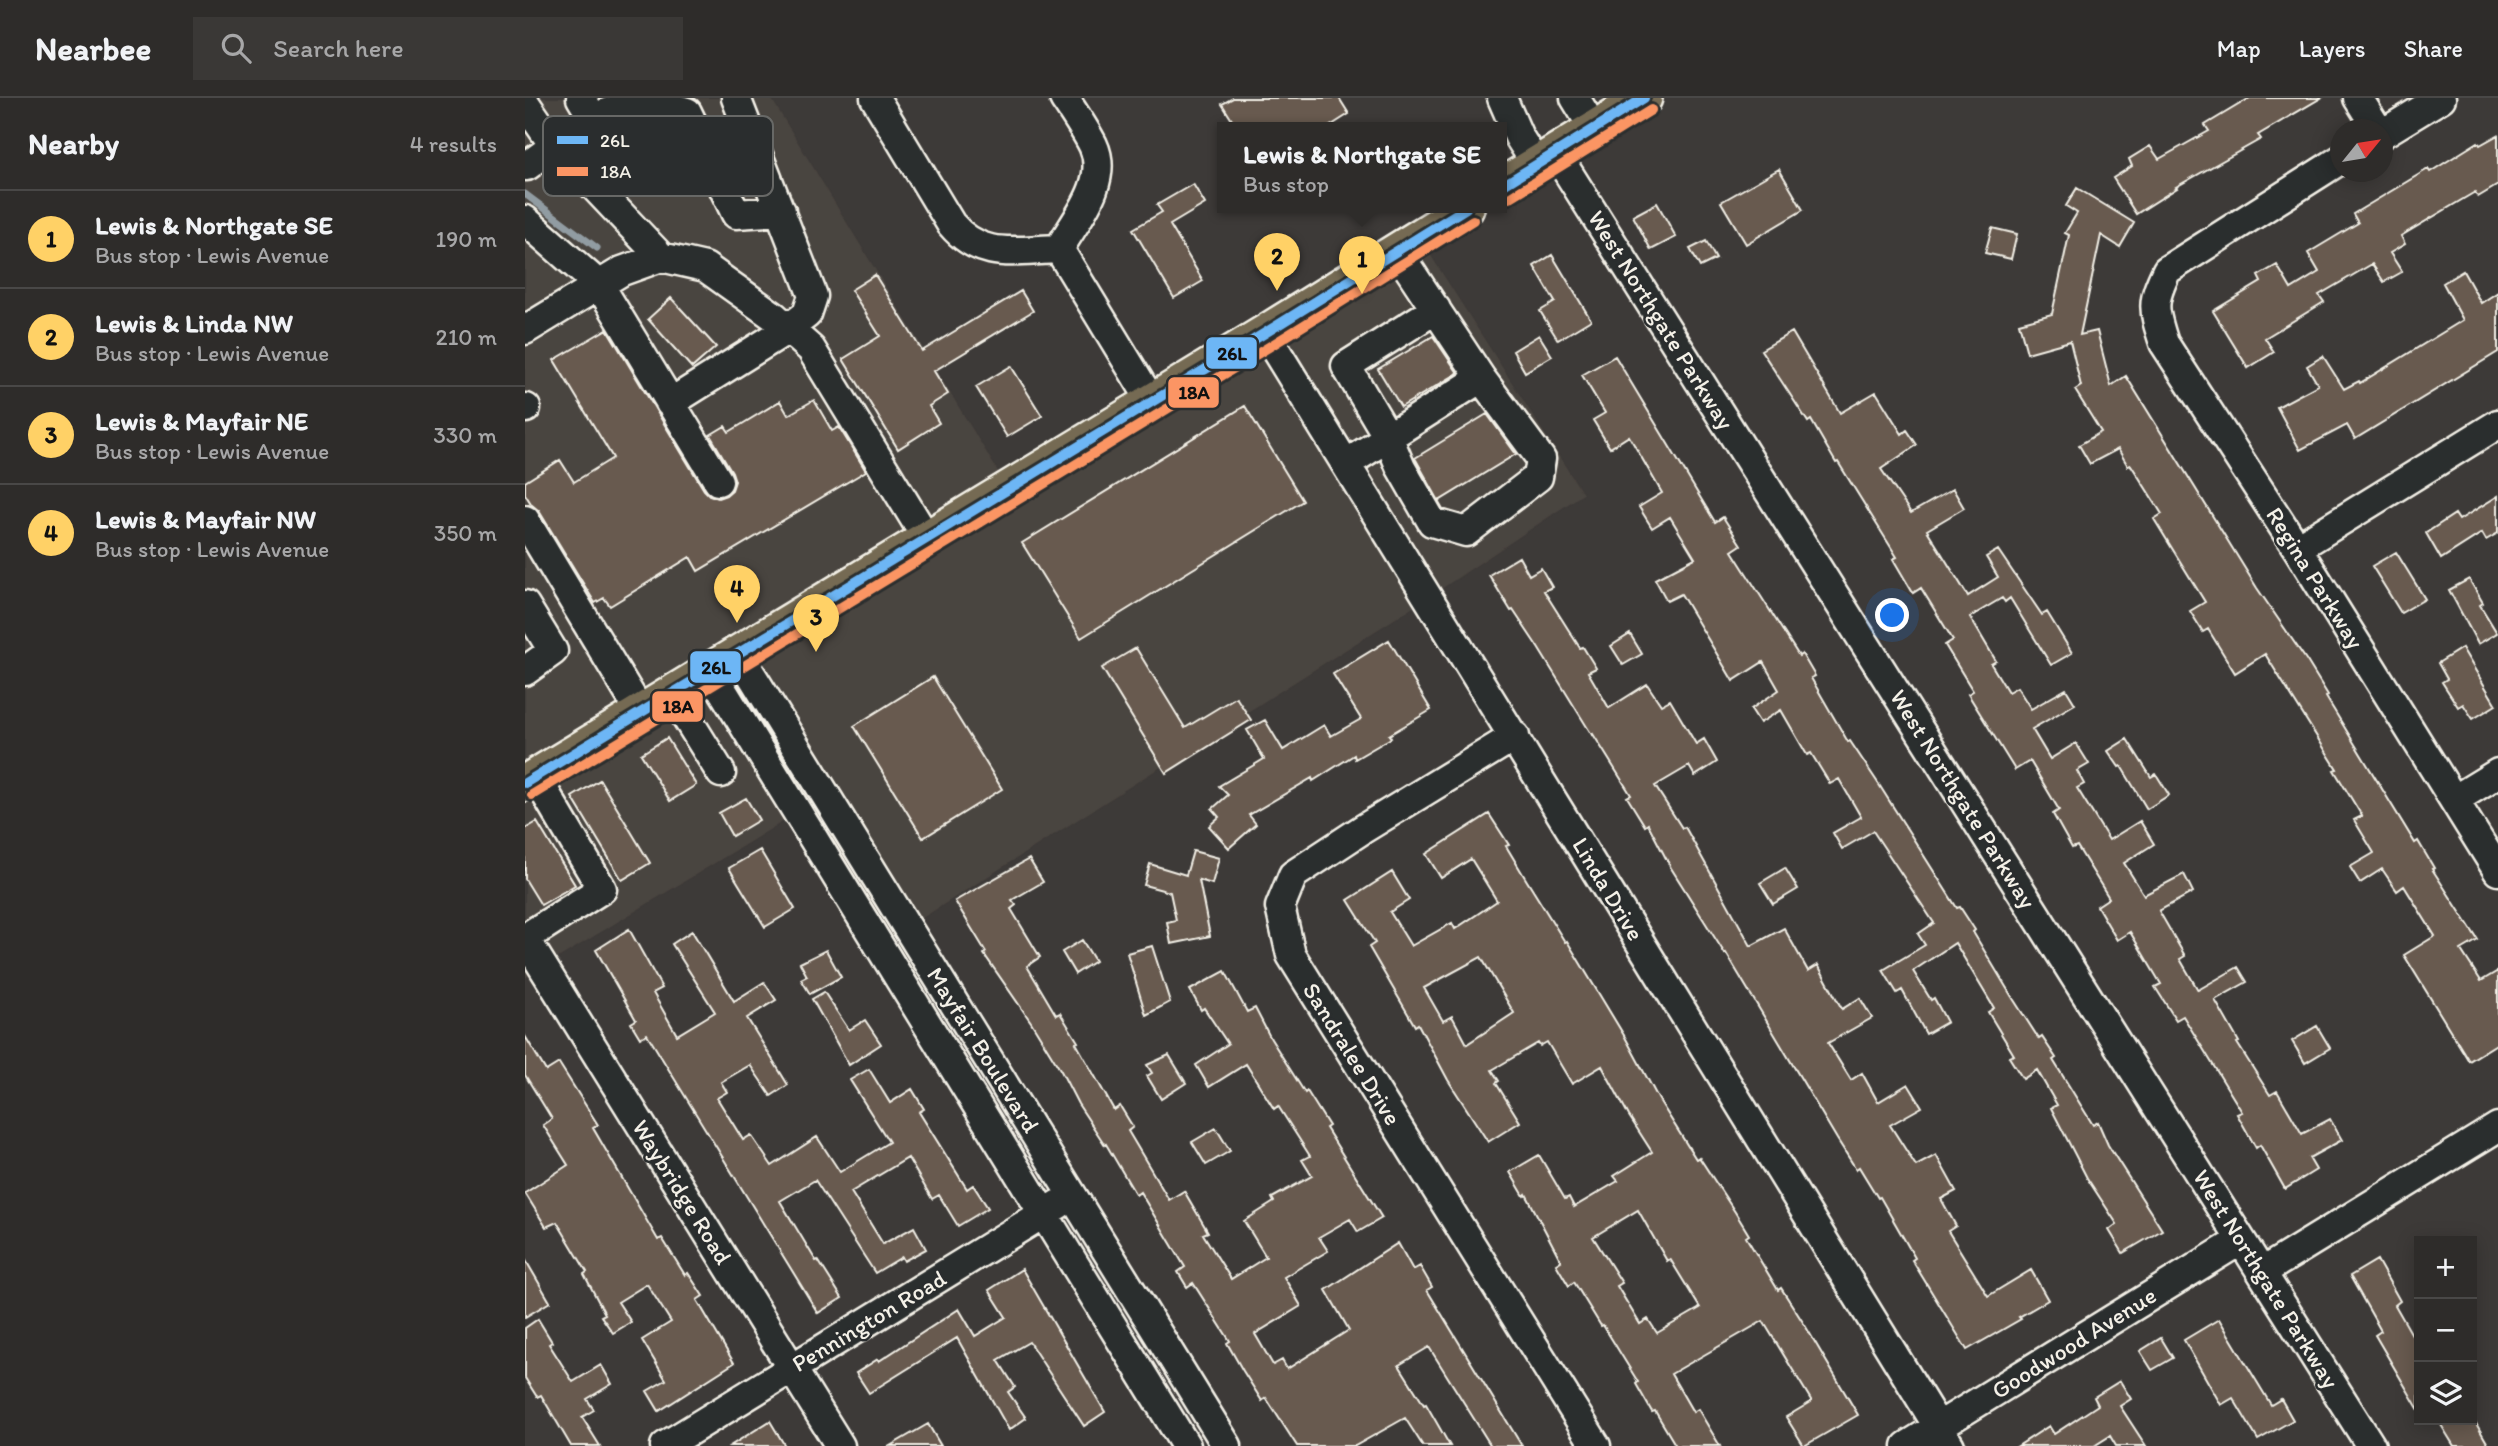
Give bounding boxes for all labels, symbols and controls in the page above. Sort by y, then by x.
search box [193,17,683,80]
text: Nearbee [35,29,151,68]
icon: search [217,29,255,67]
text: Search here [273,32,404,64]
text: Map [2217,34,2261,63]
text: Layers [2299,34,2366,63]
text: Share [2404,34,2463,63]
legend [543,116,773,196]
north arrow [2330,119,2393,182]
popup [1217,122,1507,213]
text: Nearby [28,125,119,162]
text: 26L [600,129,630,152]
text: 4 results [410,130,497,158]
text: Lewis & Northgate SE [1243,138,1481,170]
text: 18A [600,160,631,183]
text: Bus stop [1243,170,1329,198]
street label: West Northgate Parkway [1582,205,1741,435]
text: Lewis & Northgate SE [95,209,333,241]
text: 1 [46,225,56,253]
text: 190 m [436,225,497,253]
pin: 2 [1254,233,1300,291]
pin: 1 [1339,236,1385,294]
text: Bus stop · Lewis Avenue [95,241,329,269]
text: Lewis & Linda NW [95,307,293,339]
text: 2 [45,323,57,351]
text: 210 m [436,323,497,351]
line badge: 26L [1205,336,1258,370]
text: Bus stop · Lewis Avenue [95,339,329,367]
text: 26L [1217,342,1247,365]
line badge: 18A [1167,376,1220,409]
text: 18A [1178,381,1211,404]
text: Lewis & Mayfair NE [95,405,308,437]
text: 3 [45,421,57,449]
text: 330 m [433,421,497,449]
text: Bus stop · Lewis Avenue [95,437,329,465]
street label: Regina Parkway [2260,501,2371,655]
text: Lewis & Mayfair NW [95,503,316,535]
text: 4 [44,519,58,547]
text: 350 m [434,519,497,547]
text: Bus stop · Lewis Avenue [95,535,329,563]
pin: 4 [714,565,760,623]
pin: 3 [793,594,839,652]
your location [1875,598,1909,632]
line badge: 26L [689,650,742,684]
text: 26L [701,656,731,679]
street label: West Northgate Parkway [1884,684,2043,914]
line badge: 18A [651,690,704,723]
text: 18A [662,695,695,718]
street label: Linda Drive [1566,832,1651,946]
street label: Mayfair Boulevard [921,962,1046,1138]
street label: Sandralee Drive [1297,977,1408,1130]
street label: Waybridge Road [626,1114,739,1269]
street label: West Northgate Parkway [2187,1164,2346,1394]
map controls [2414,1236,2477,1425]
button: + [2414,1236,2477,1299]
street label: Pennington Road [786,1263,951,1378]
street label: Goodwood Avenue [1986,1280,2161,1405]
button: − [2414,1299,2477,1362]
button: layers [2414,1362,2477,1425]

